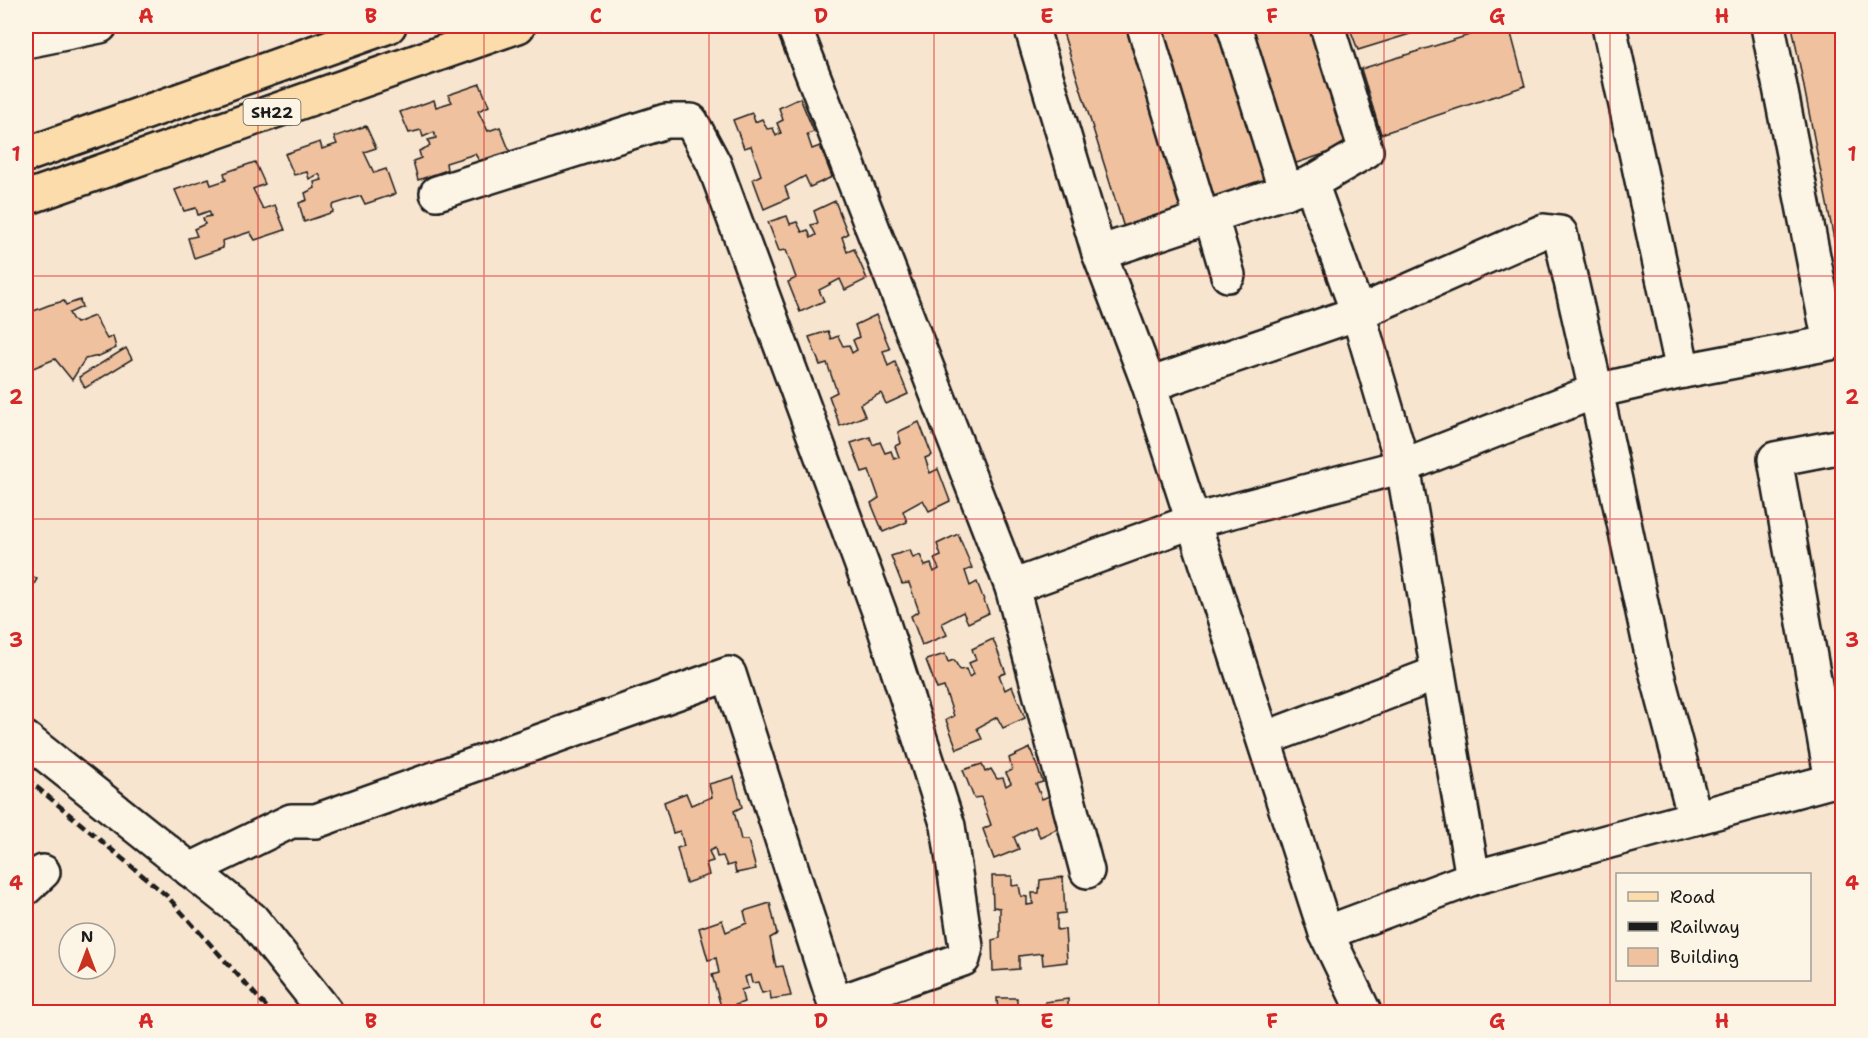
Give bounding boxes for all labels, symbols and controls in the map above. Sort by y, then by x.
text: A [138,3,154,29]
text: B [365,3,377,29]
text: C [590,3,602,29]
text: D [814,3,828,29]
text: E [1040,3,1054,29]
text: F [1266,3,1278,29]
text: G [1489,3,1505,29]
text: H [1715,3,1729,29]
road number: SH22 [244,99,300,125]
text: 1 [11,141,21,167]
text: 1 [1847,141,1857,167]
text: 2 [9,384,23,410]
text: 2 [1845,384,1859,410]
text: 3 [9,627,23,653]
text: 3 [1845,627,1859,653]
text: 4 [9,870,23,896]
text: 4 [1845,870,1859,896]
legend [1616,873,1811,981]
text: Road [1670,885,1715,909]
text: Railway [1670,915,1740,939]
north arrow [57,921,117,981]
text: N [81,926,93,947]
text: Building [1670,945,1739,969]
text: A [138,1008,154,1034]
text: B [365,1008,377,1034]
text: C [590,1008,602,1034]
text: D [814,1008,828,1034]
text: E [1040,1008,1054,1034]
text: F [1266,1008,1278,1034]
text: G [1489,1008,1505,1034]
text: H [1715,1008,1729,1034]

